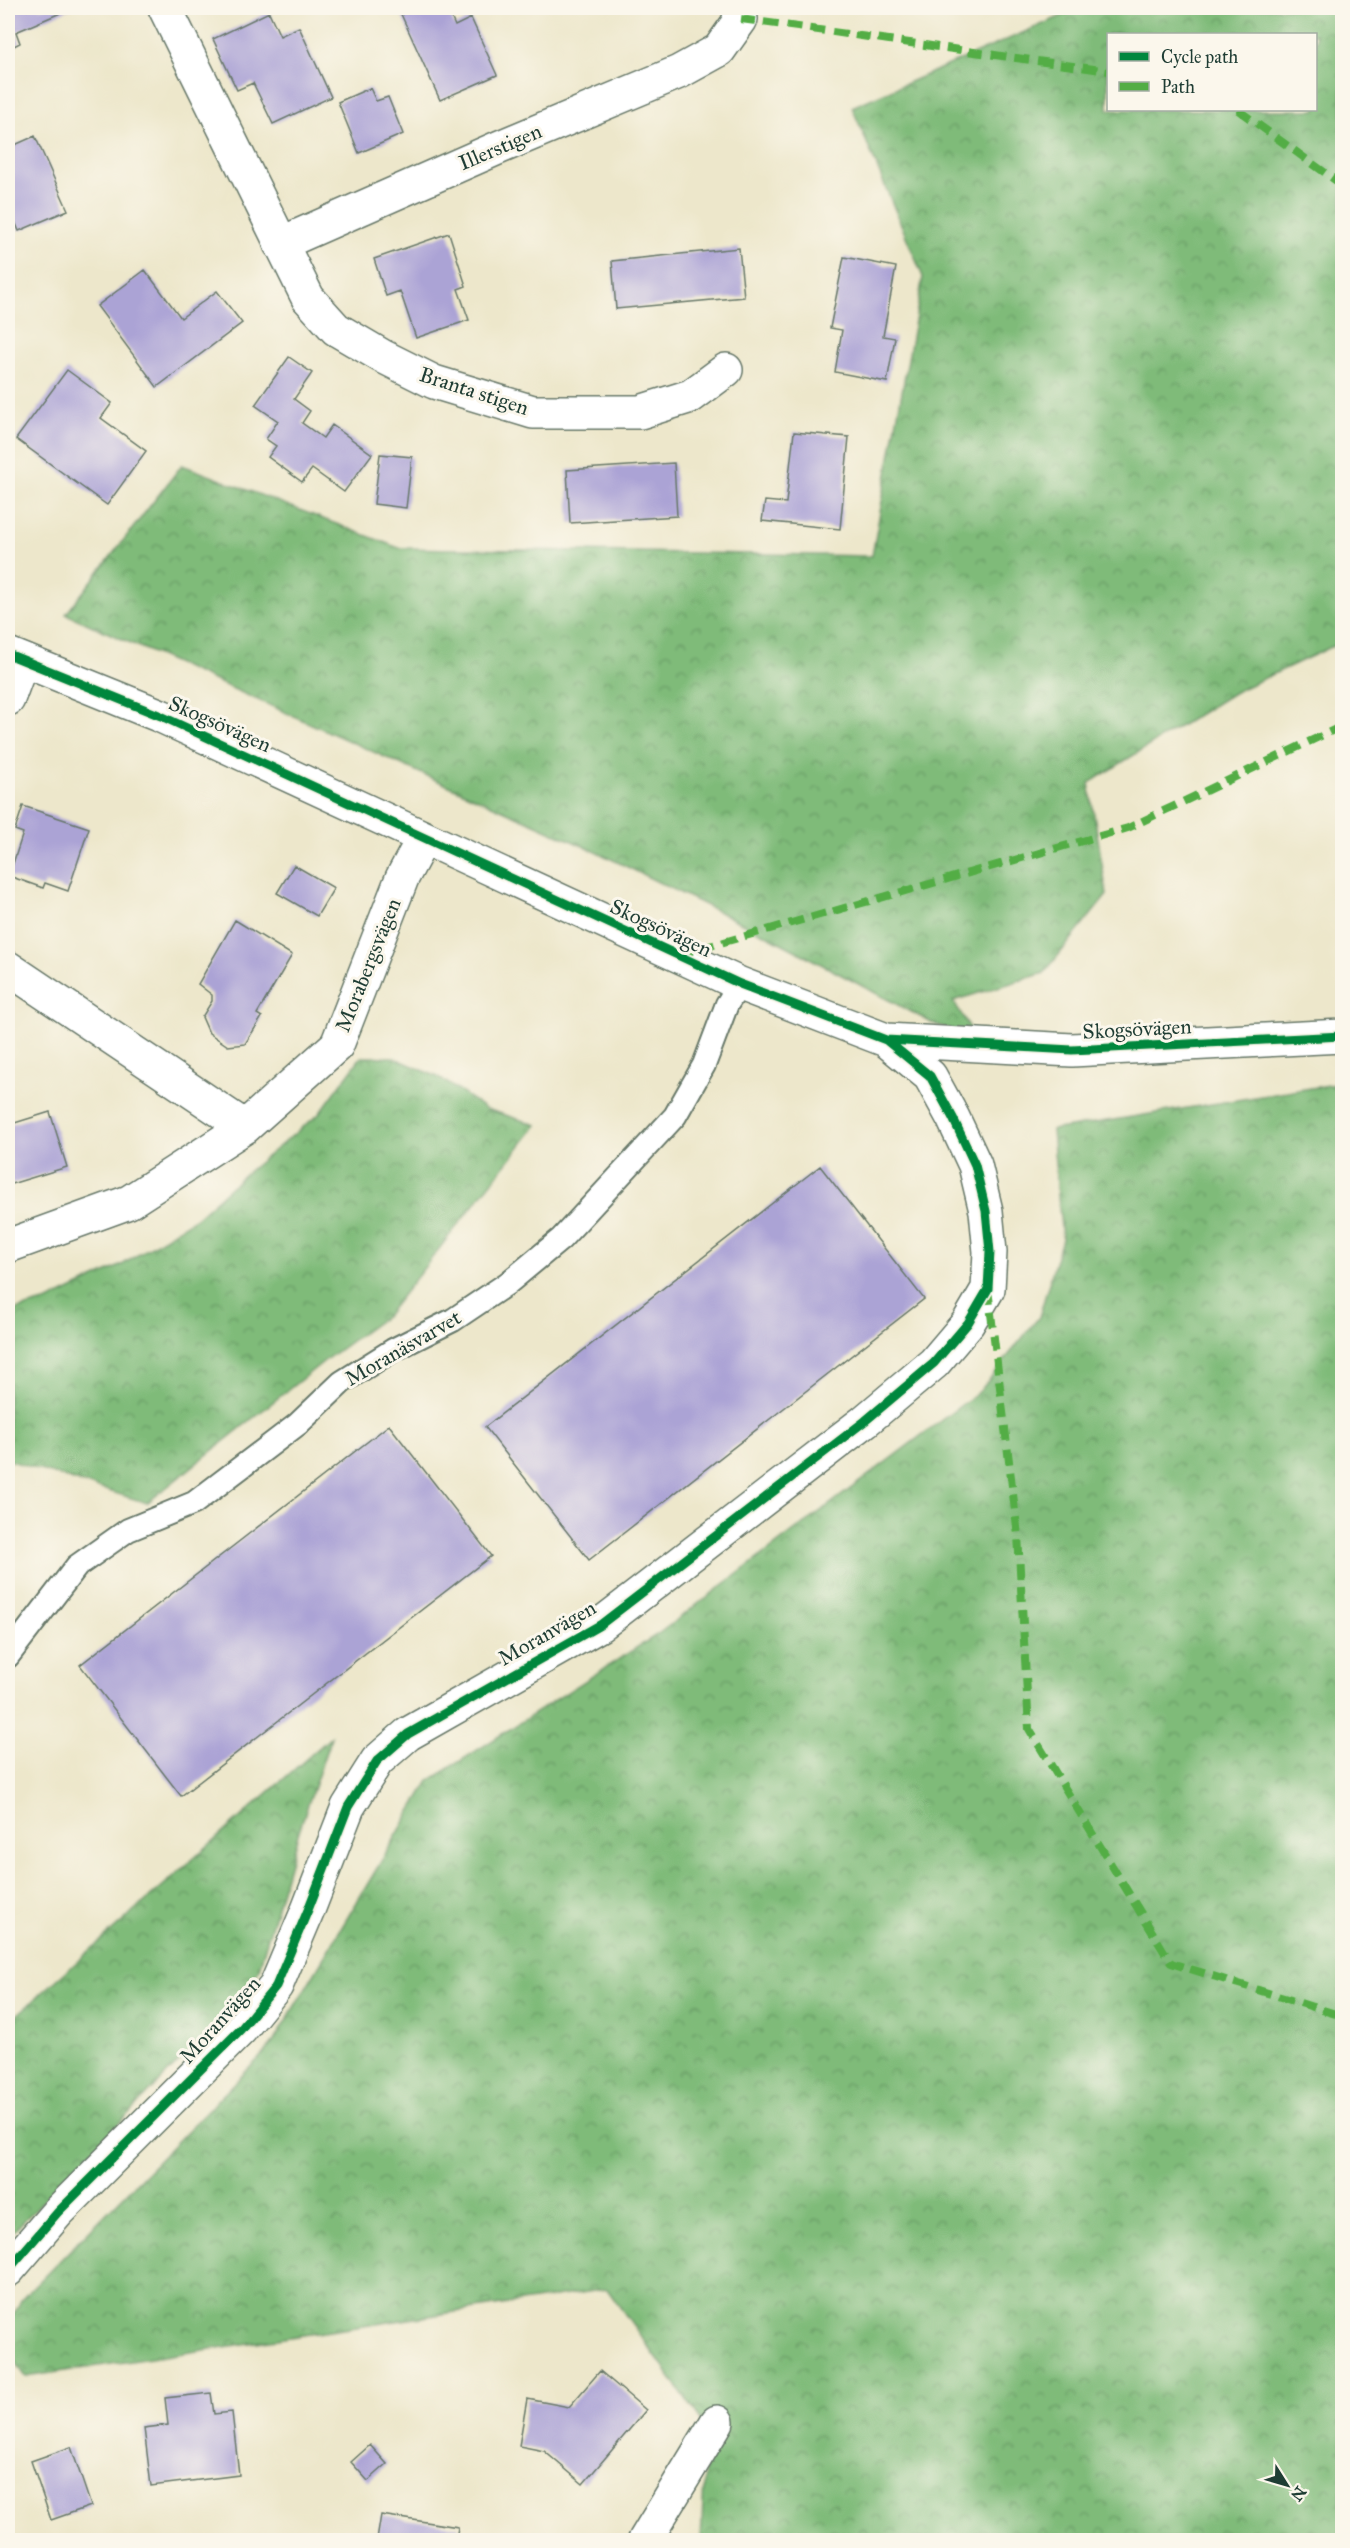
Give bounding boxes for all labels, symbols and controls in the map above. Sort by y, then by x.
legend [1107,33,1317,111]
text: Cycle path [1161,46,1238,68]
text: Path [1161,76,1195,98]
street label: Illerstigen [455,118,545,176]
street label: Branta stigen [416,361,532,421]
street label: Skogsövägen [165,690,275,758]
street label: Skogsövägen [606,893,716,963]
street label: Morabergsvägen [329,894,407,1036]
street label: Skogsövägen [1082,1013,1192,1045]
street label: Moranäsvarvet [340,1304,466,1392]
street label: Moranvägen [493,1595,601,1671]
street label: Moranvägen [174,1971,266,2069]
north arrow [1257,2455,1317,2515]
text: N [1287,2483,1310,2505]

